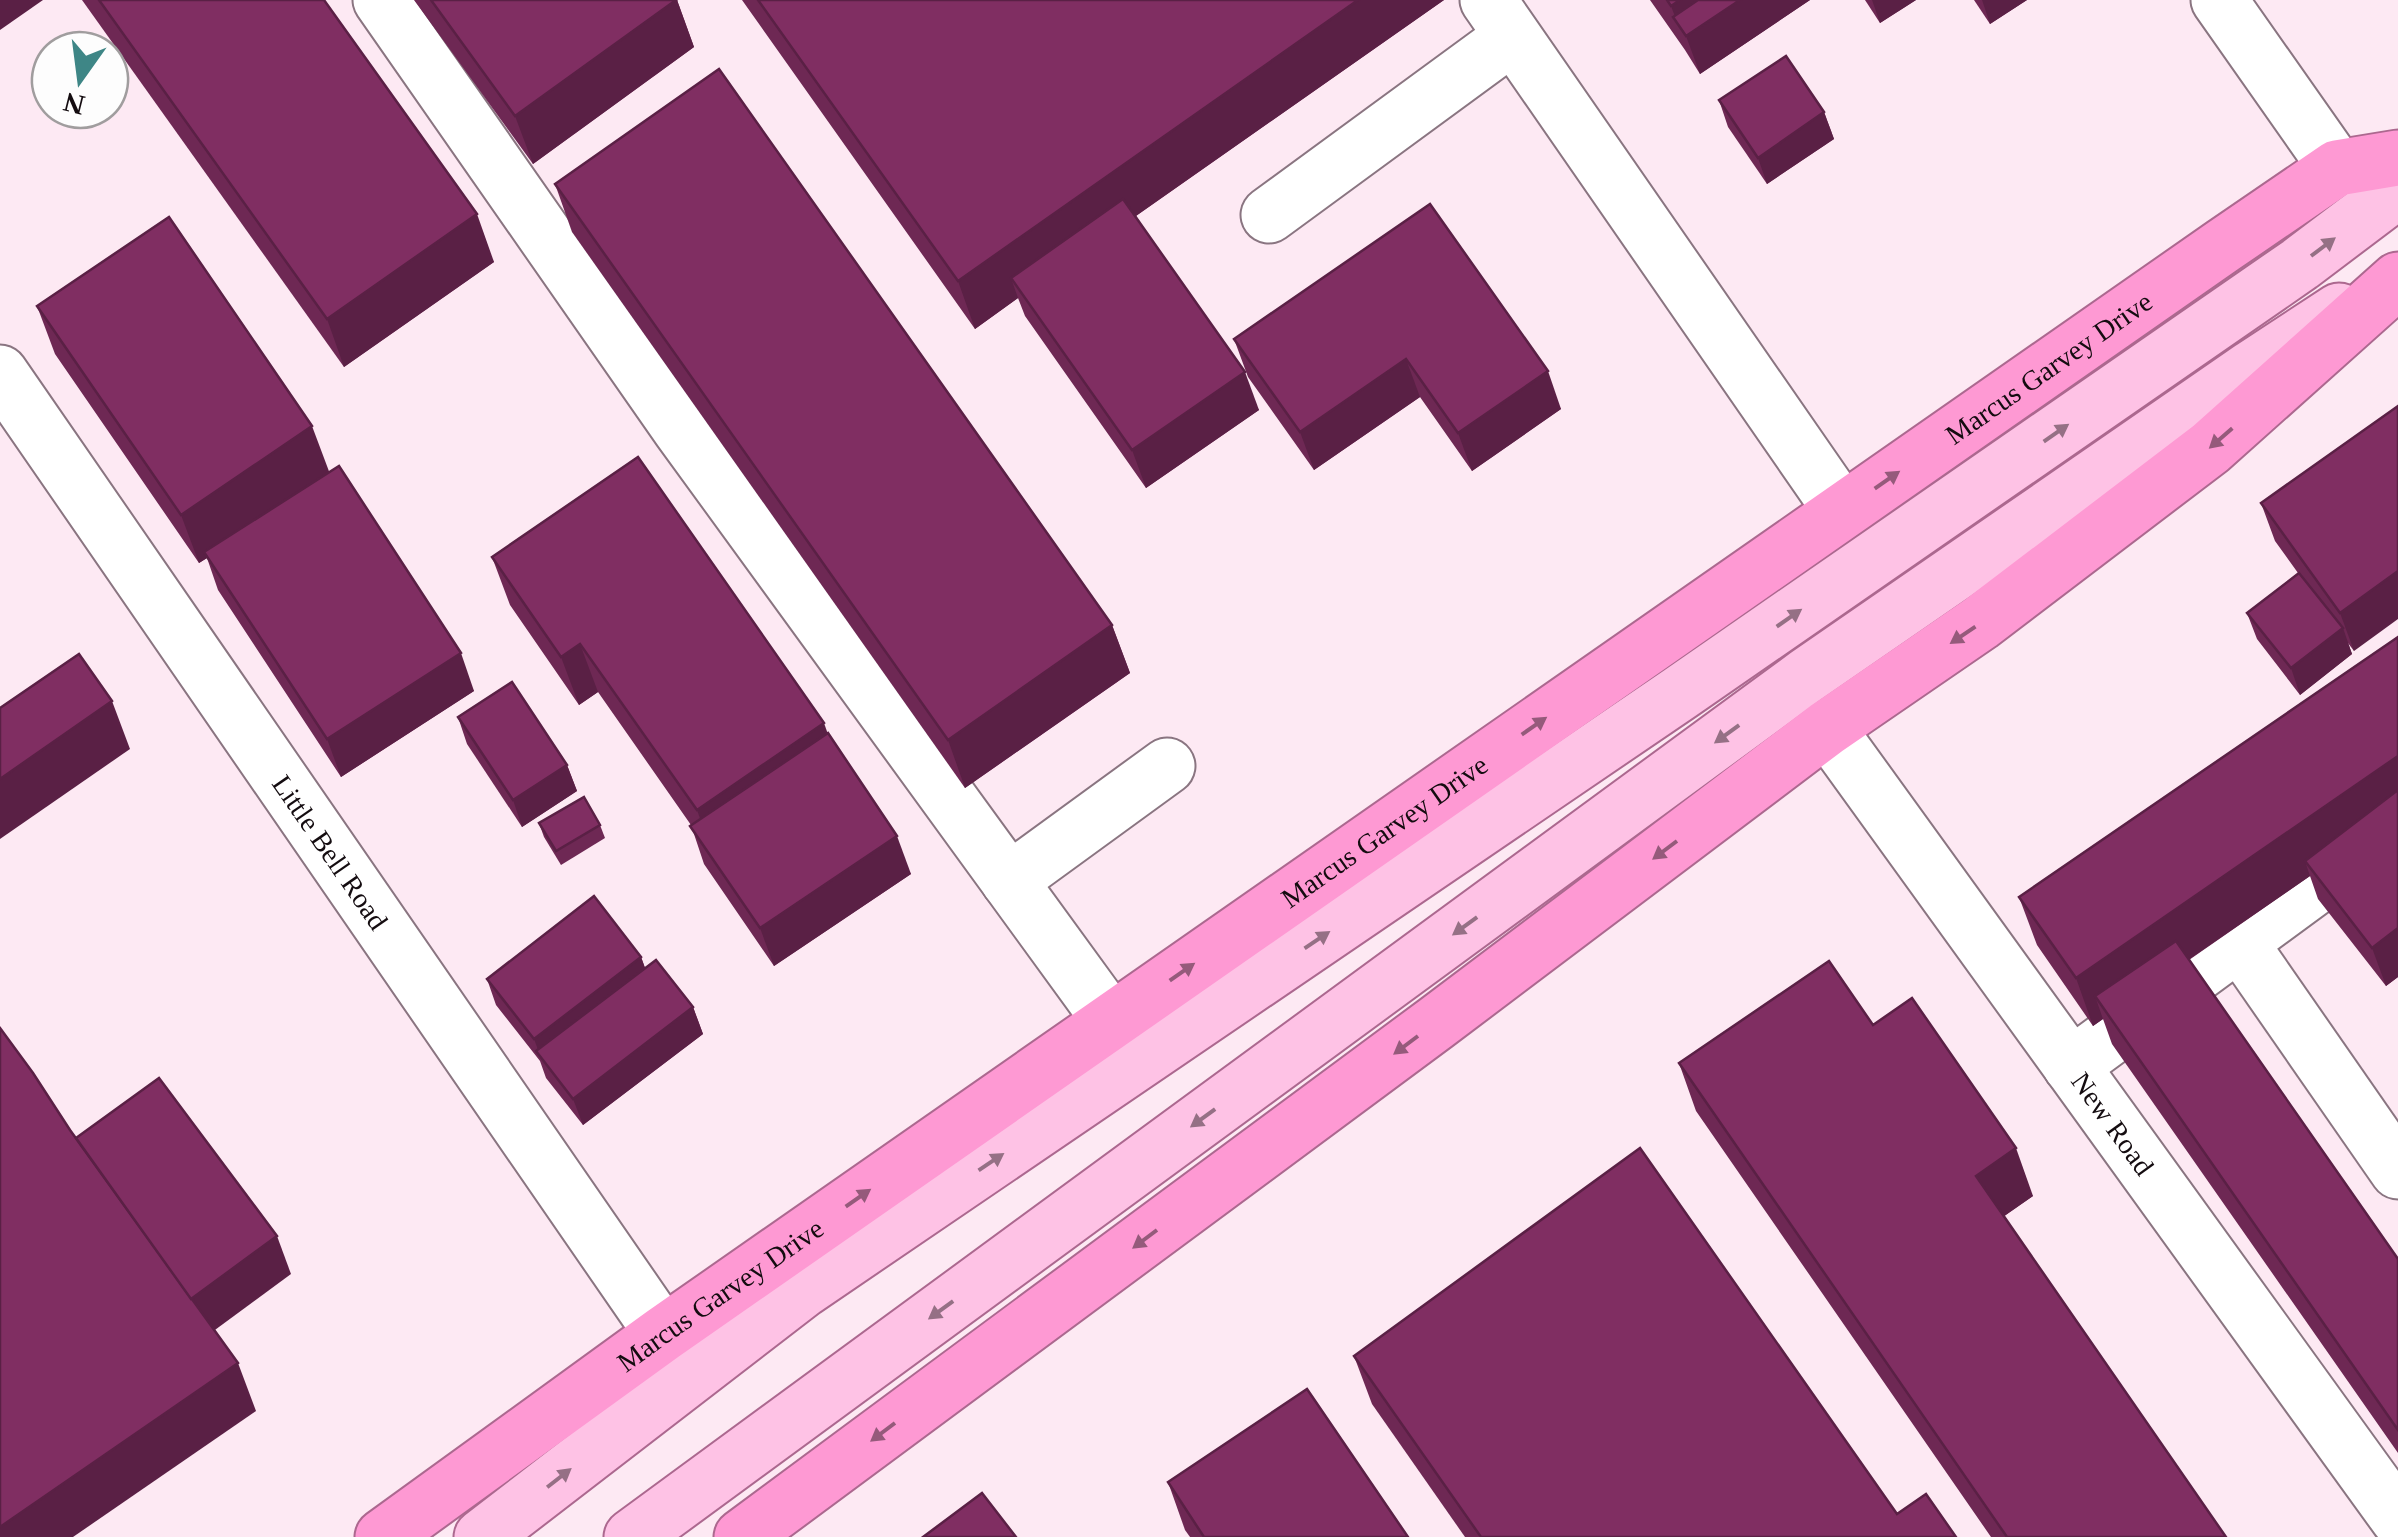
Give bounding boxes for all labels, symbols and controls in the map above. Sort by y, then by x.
north arrow [30,30,130,130]
text: N [61,86,88,121]
one-way arrow [2310,237,2336,257]
street label: Marcus Garvey Drive [1939,285,2158,450]
one-way arrow [2043,424,2069,443]
one-way arrow [2209,426,2234,448]
one-way arrow [1874,471,1900,490]
one-way arrow [1775,609,1802,628]
one-way arrow [1949,625,1976,644]
one-way arrow [1521,717,1548,736]
one-way arrow [1714,723,1740,743]
street label: Marcus Garvey Drive [1275,749,1493,914]
street label: Little Bell Road [266,769,395,935]
one-way arrow [1652,839,1678,859]
one-way arrow [1452,916,1478,935]
one-way arrow [1304,931,1331,950]
one-way arrow [1168,963,1195,982]
one-way arrow [1393,1035,1419,1055]
street label: New Road [2065,1066,2160,1181]
one-way arrow [1190,1108,1216,1128]
one-way arrow [977,1153,1004,1172]
one-way arrow [844,1189,871,1208]
street label: Marcus Garvey Drive [611,1212,829,1378]
one-way arrow [1132,1228,1158,1248]
one-way arrow [928,1300,954,1320]
one-way arrow [870,1422,896,1442]
one-way arrow [546,1468,572,1488]

